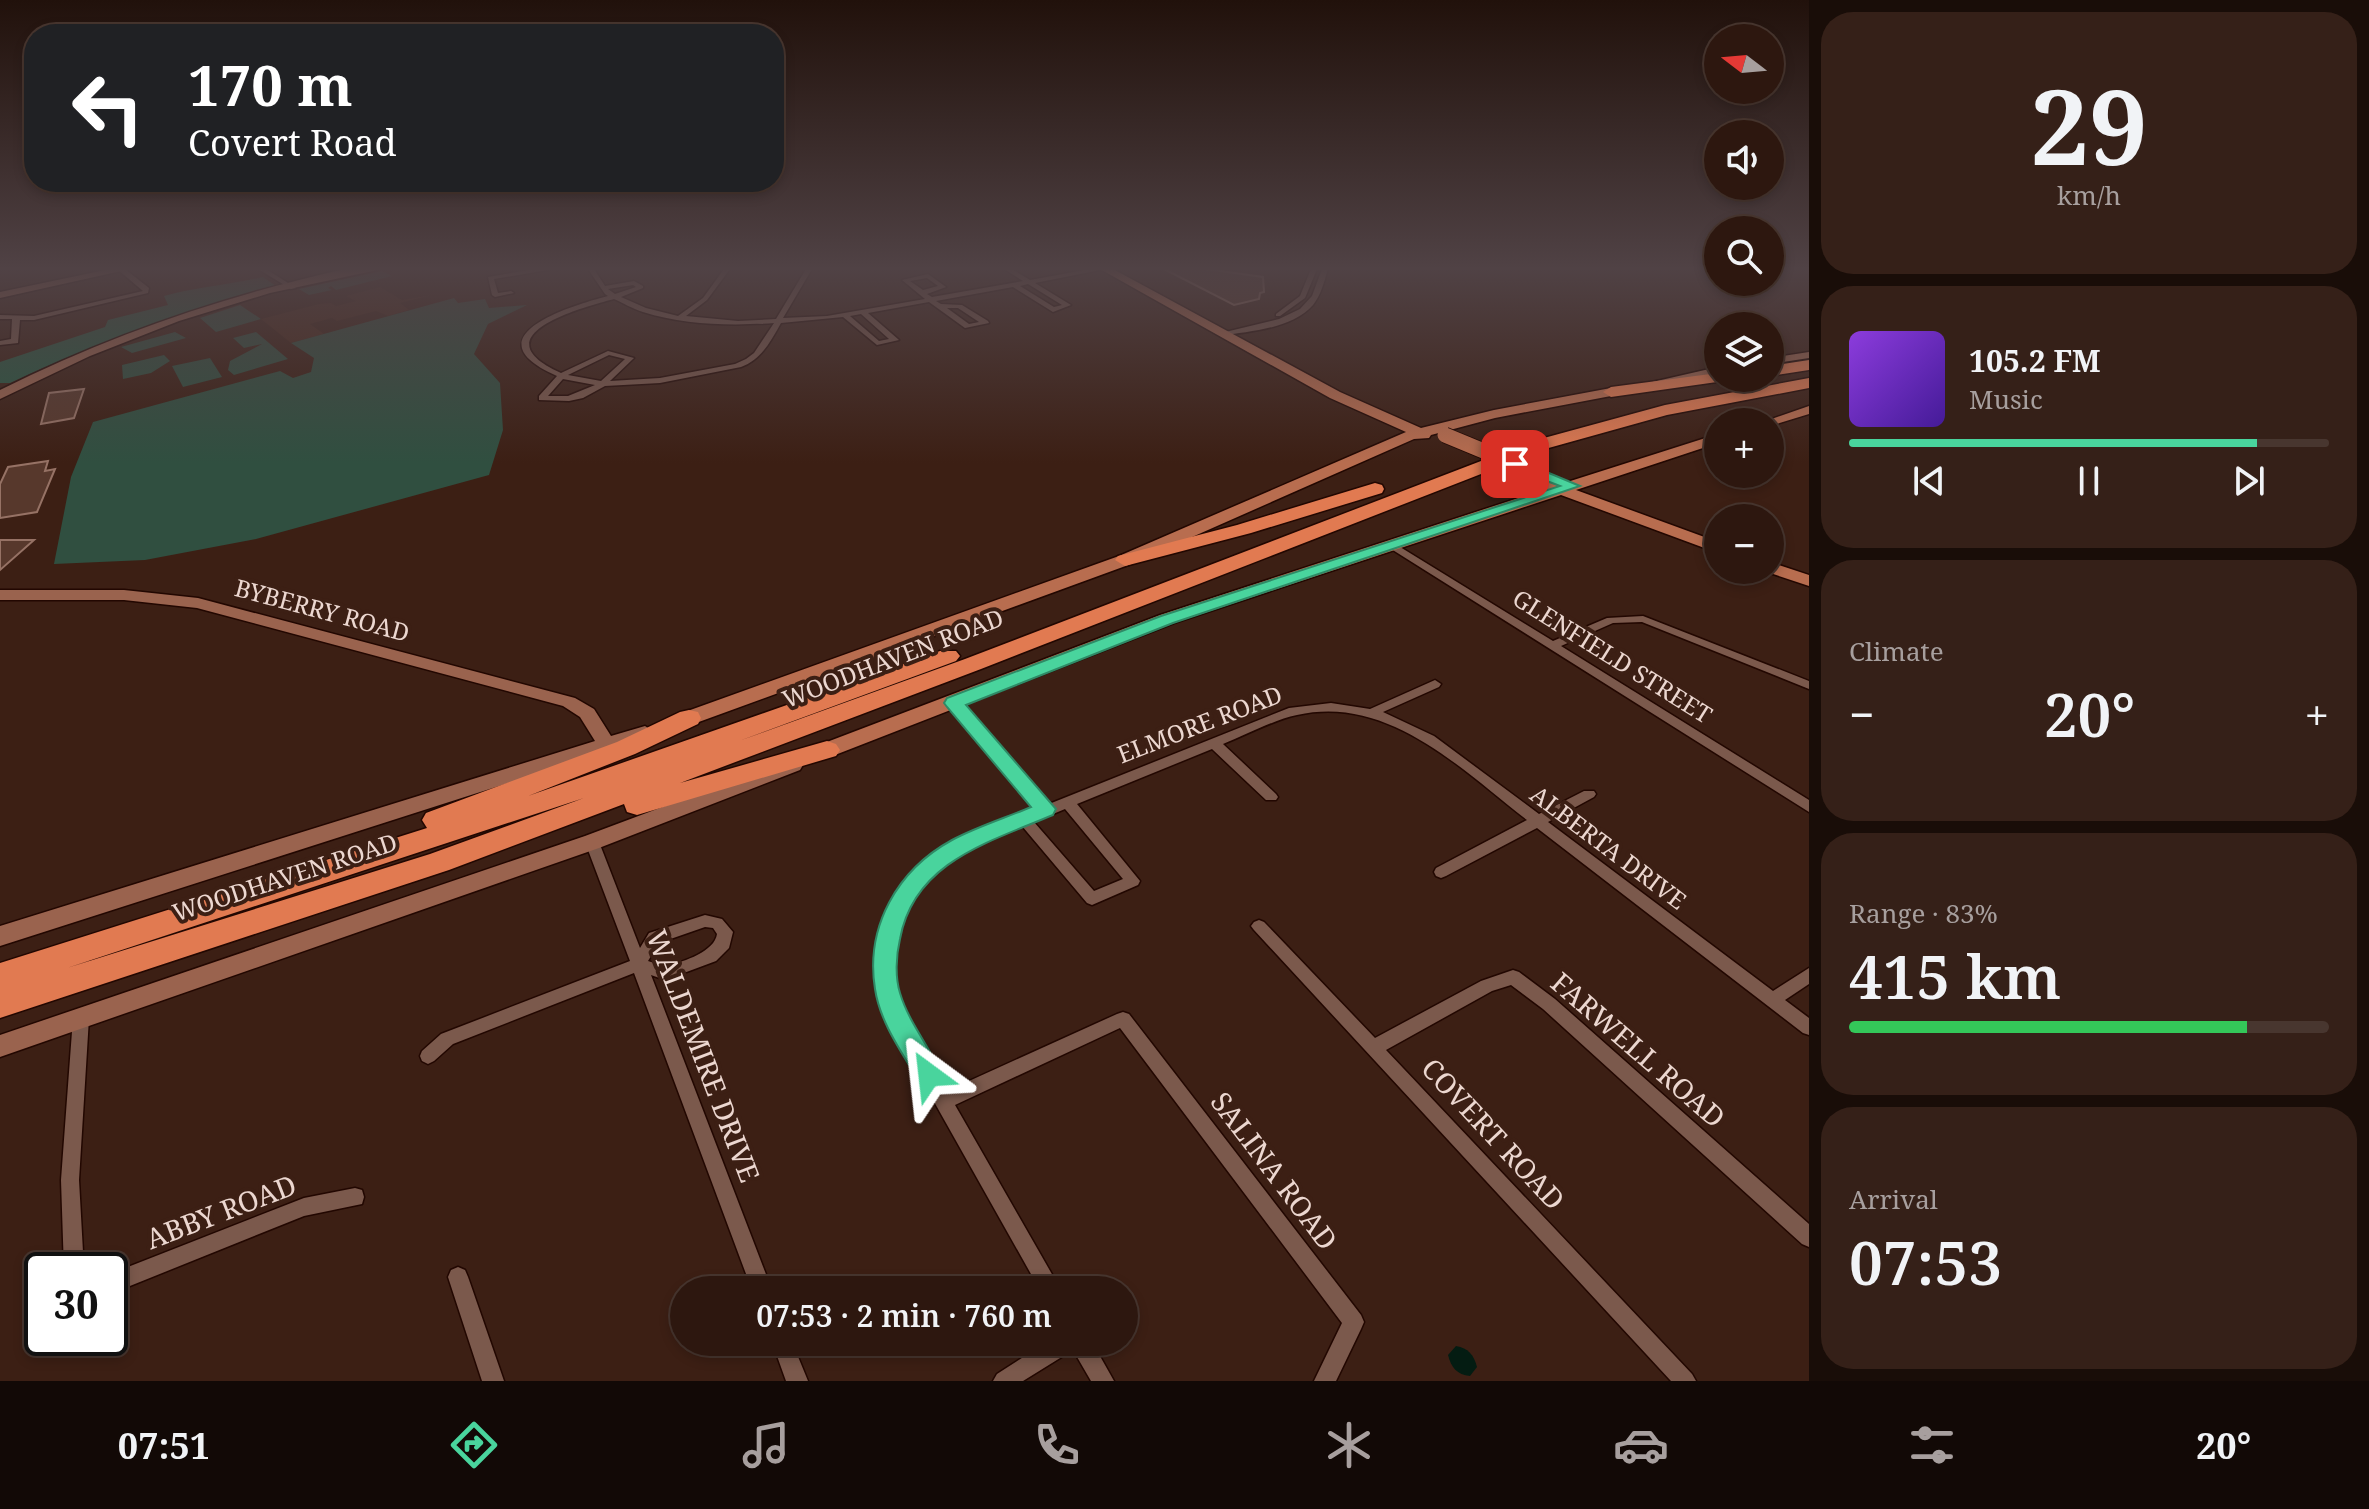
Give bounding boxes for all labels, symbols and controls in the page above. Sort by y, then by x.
north arrow [1704,24,1784,104]
map controls [1704,24,1784,584]
text: 170 m [188,46,353,122]
text: 29 [2030,54,2148,195]
icon: left [56,56,160,160]
text: Covert Road [188,118,397,167]
button: sound [1704,120,1784,200]
text: km/h [2057,177,2121,213]
button: search [1704,216,1784,296]
button: layers [1704,312,1784,392]
text: 105.2 FM [1969,340,2101,381]
text: Music [1969,381,2043,417]
button: + [1704,408,1784,488]
pin [1481,430,1549,498]
icon: arrive [1493,442,1537,486]
icon: previous [1907,459,1951,503]
icon: pause [2067,459,2111,503]
icon: next [2227,459,2271,503]
button: − [1704,504,1784,584]
street label: BYBERRY ROAD [231,570,413,649]
street label: GLENFIELD STREET [1507,581,1719,731]
street label: WOODHAVEN ROAD [777,600,1008,715]
text: Climate [1849,633,1944,669]
text: 20° [2044,673,2135,755]
street label: ELMORE ROAD [1112,677,1287,770]
text: − [1849,684,1874,744]
text: + [2304,684,2329,744]
street label: ALBERTA DRIVE [1524,777,1694,916]
street label: WOODHAVEN ROAD [168,825,401,928]
text: Range · 83% [1849,895,1998,931]
street label: WALDEMIRE DRIVE [638,924,770,1187]
text: 415 km [1849,935,2061,1017]
street label: FARWELL ROAD [1544,963,1734,1135]
position arrow [887,1033,971,1117]
street label: COVERT ROAD [1414,1049,1574,1217]
street label: SALINA ROAD [1203,1084,1347,1257]
street label: ABBY ROAD [140,1165,301,1257]
text: Arrival [1849,1181,1938,1217]
text: 07:53 [1849,1221,2002,1303]
speed limit sign: 30 [24,1252,128,1356]
text: 07:53 · 2 min · 760 m [756,1295,1052,1336]
icon: directions [446,1417,502,1473]
icon: music [738,1417,794,1473]
icon: phone [1029,1417,1085,1473]
icon: climate [1321,1417,1377,1473]
icon: car [1613,1417,1669,1473]
icon: filters [1904,1417,1960,1473]
text: 07:51 [118,1421,210,1470]
text: 20° [2196,1421,2251,1470]

